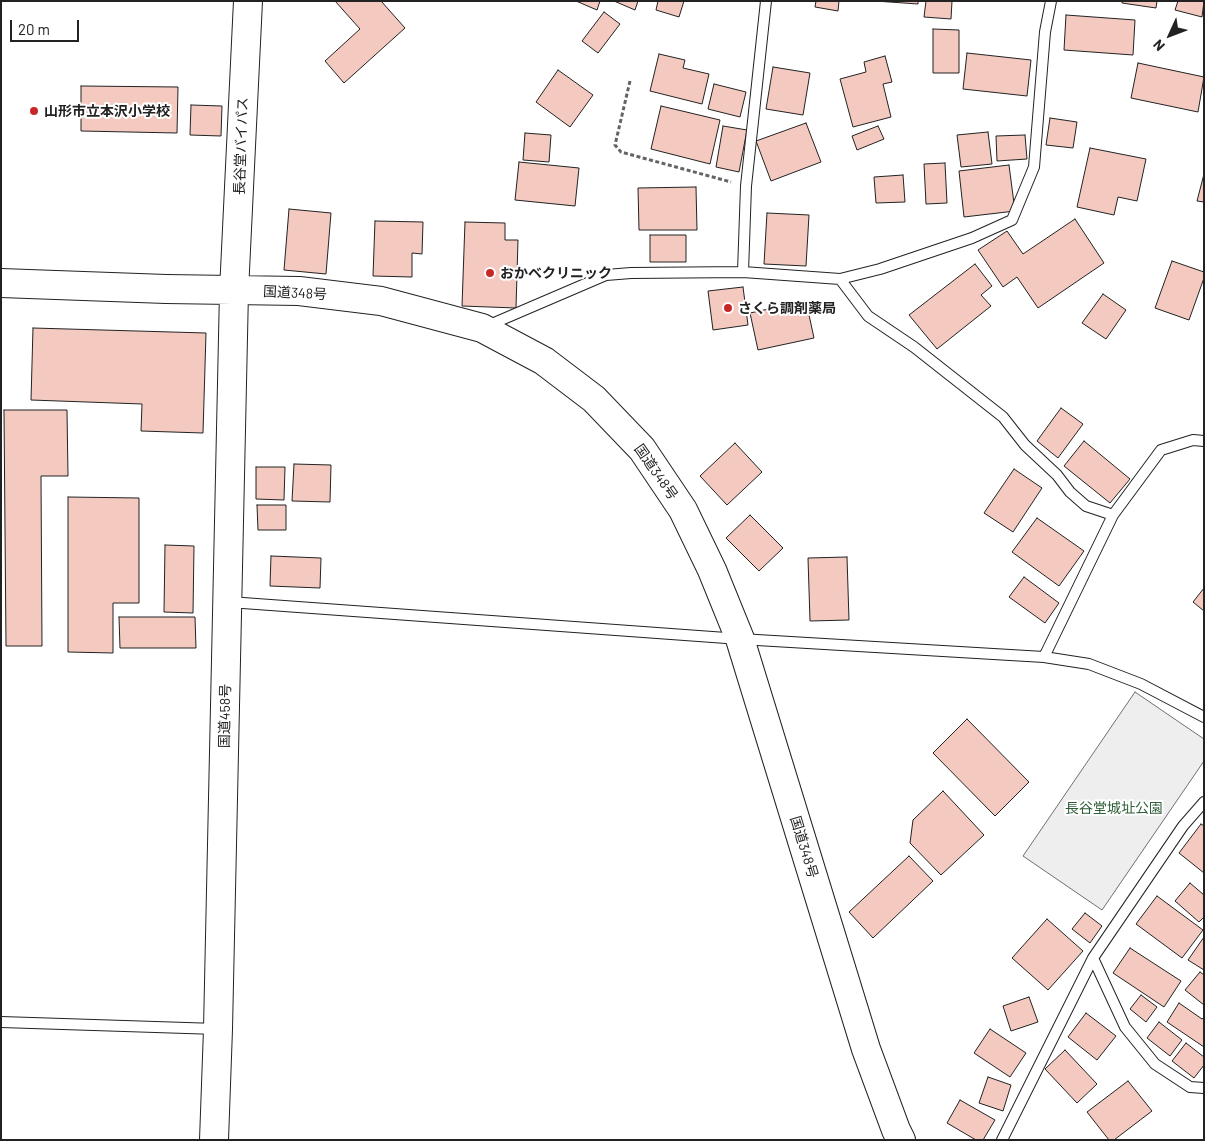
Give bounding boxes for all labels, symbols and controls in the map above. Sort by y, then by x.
scale bar [12,10,81,42]
north arrow [1145,10,1195,60]
text: 20 m [18,20,50,38]
text: N [1149,36,1168,55]
street label: 長谷堂バイパス [231,97,251,195]
place label: 山形市立本沢小学校 [44,103,170,119]
marker: 山形市立本沢小学校 [28,105,40,117]
place label: おかべクリニック [500,265,612,281]
marker: おかべクリニック [484,267,496,279]
street label: 国道348号 [262,283,328,303]
place label: さくら調剤薬局 [738,300,836,316]
marker: さくら調剤薬局 [722,302,734,314]
street label: 国道348号 [631,441,681,503]
street label: 国道458号 [216,684,234,748]
park label: 長谷堂城址公園 [1065,800,1163,816]
street label: 国道348号 [787,814,821,880]

